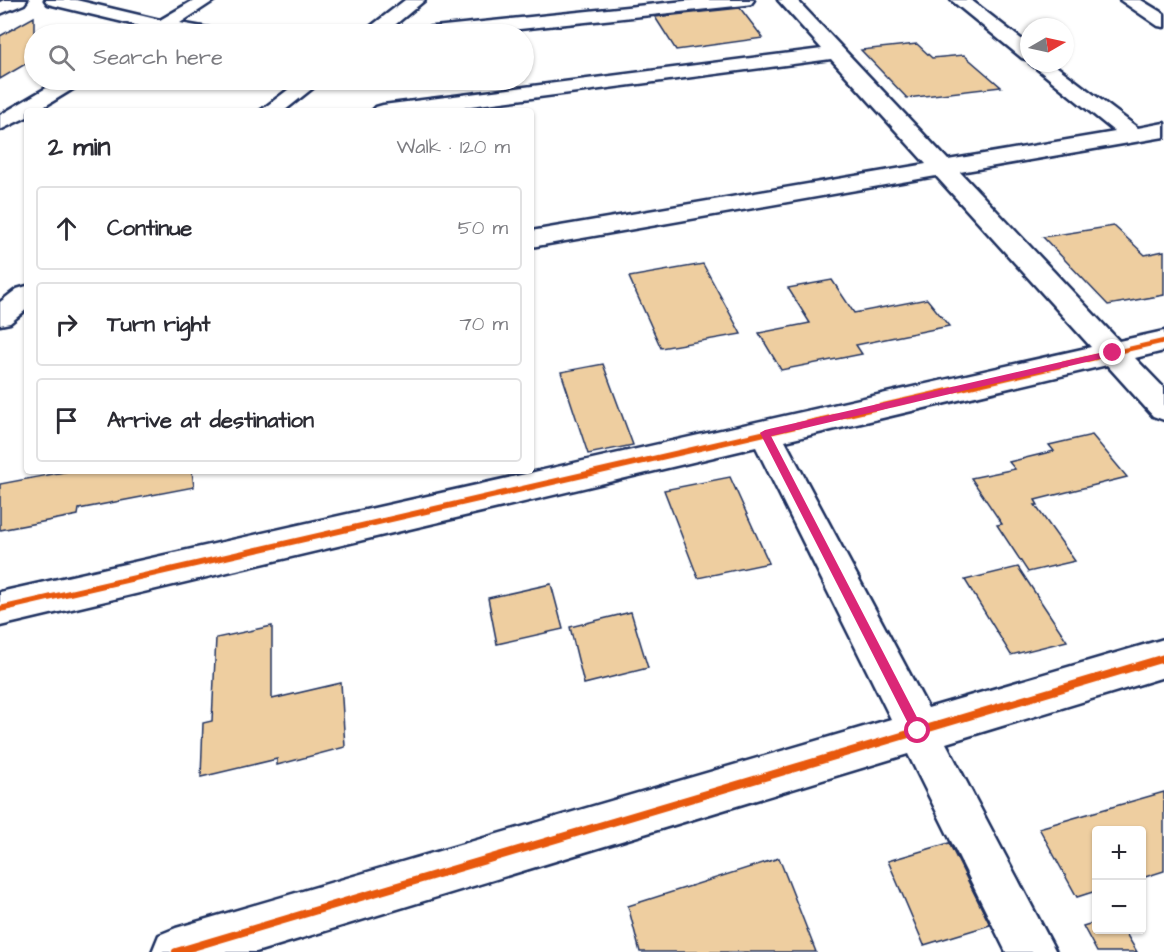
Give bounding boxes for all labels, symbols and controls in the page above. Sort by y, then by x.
north arrow [1020,18,1074,72]
search box [24,24,534,90]
icon: search [45,41,78,74]
text: Search here [93,42,223,73]
text: 2 min [48,129,110,165]
text: Walk · 120 m [397,133,510,161]
icon: ahead [50,212,83,245]
text: Continue [107,213,192,244]
text: 50 m [458,214,508,242]
icon: right [50,308,83,341]
text: Turn right [107,309,210,340]
text: 70 m [460,310,508,338]
route end [1099,339,1125,365]
icon: arrive [50,404,83,437]
text: Arrive at destination [107,405,314,436]
route start [904,717,930,743]
map controls [1092,826,1146,934]
button: + [1092,826,1146,880]
button: − [1092,880,1146,934]

